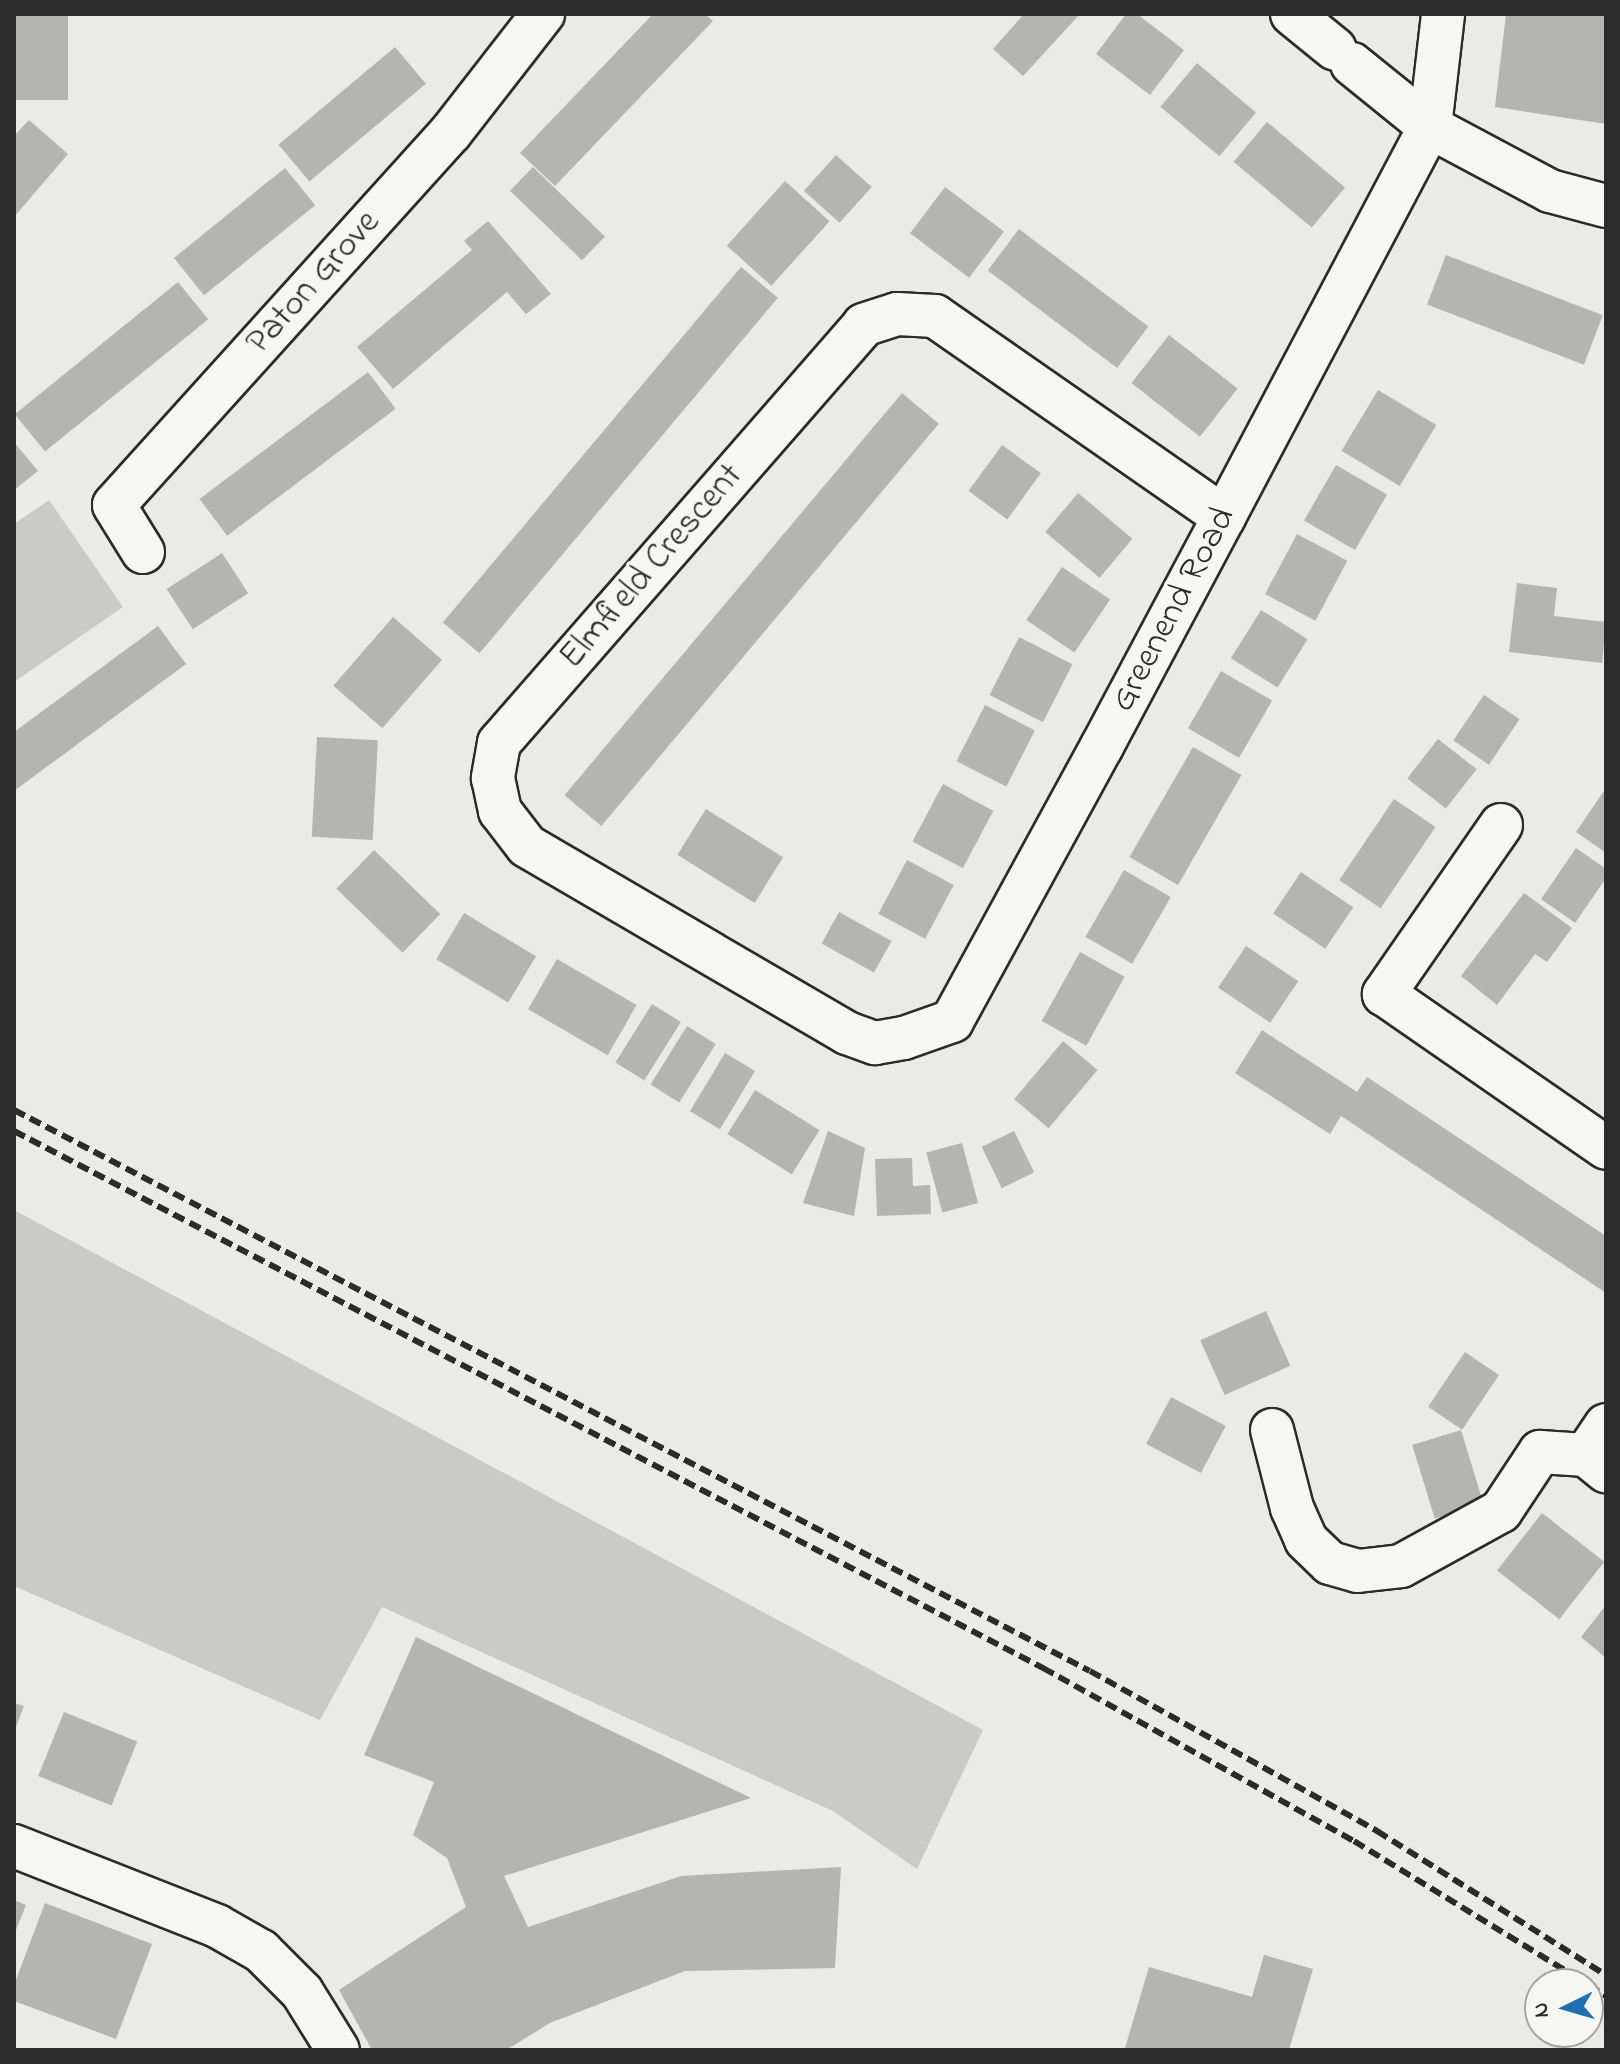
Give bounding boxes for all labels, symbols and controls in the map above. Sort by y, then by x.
street label: Paton Grove [238,202,390,364]
street label: Elmfield Crescent [551,456,753,678]
street label: Greenend Road [1102,500,1246,720]
north arrow [1524,1968,1604,2048]
text: N [1525,2001,1559,2019]

